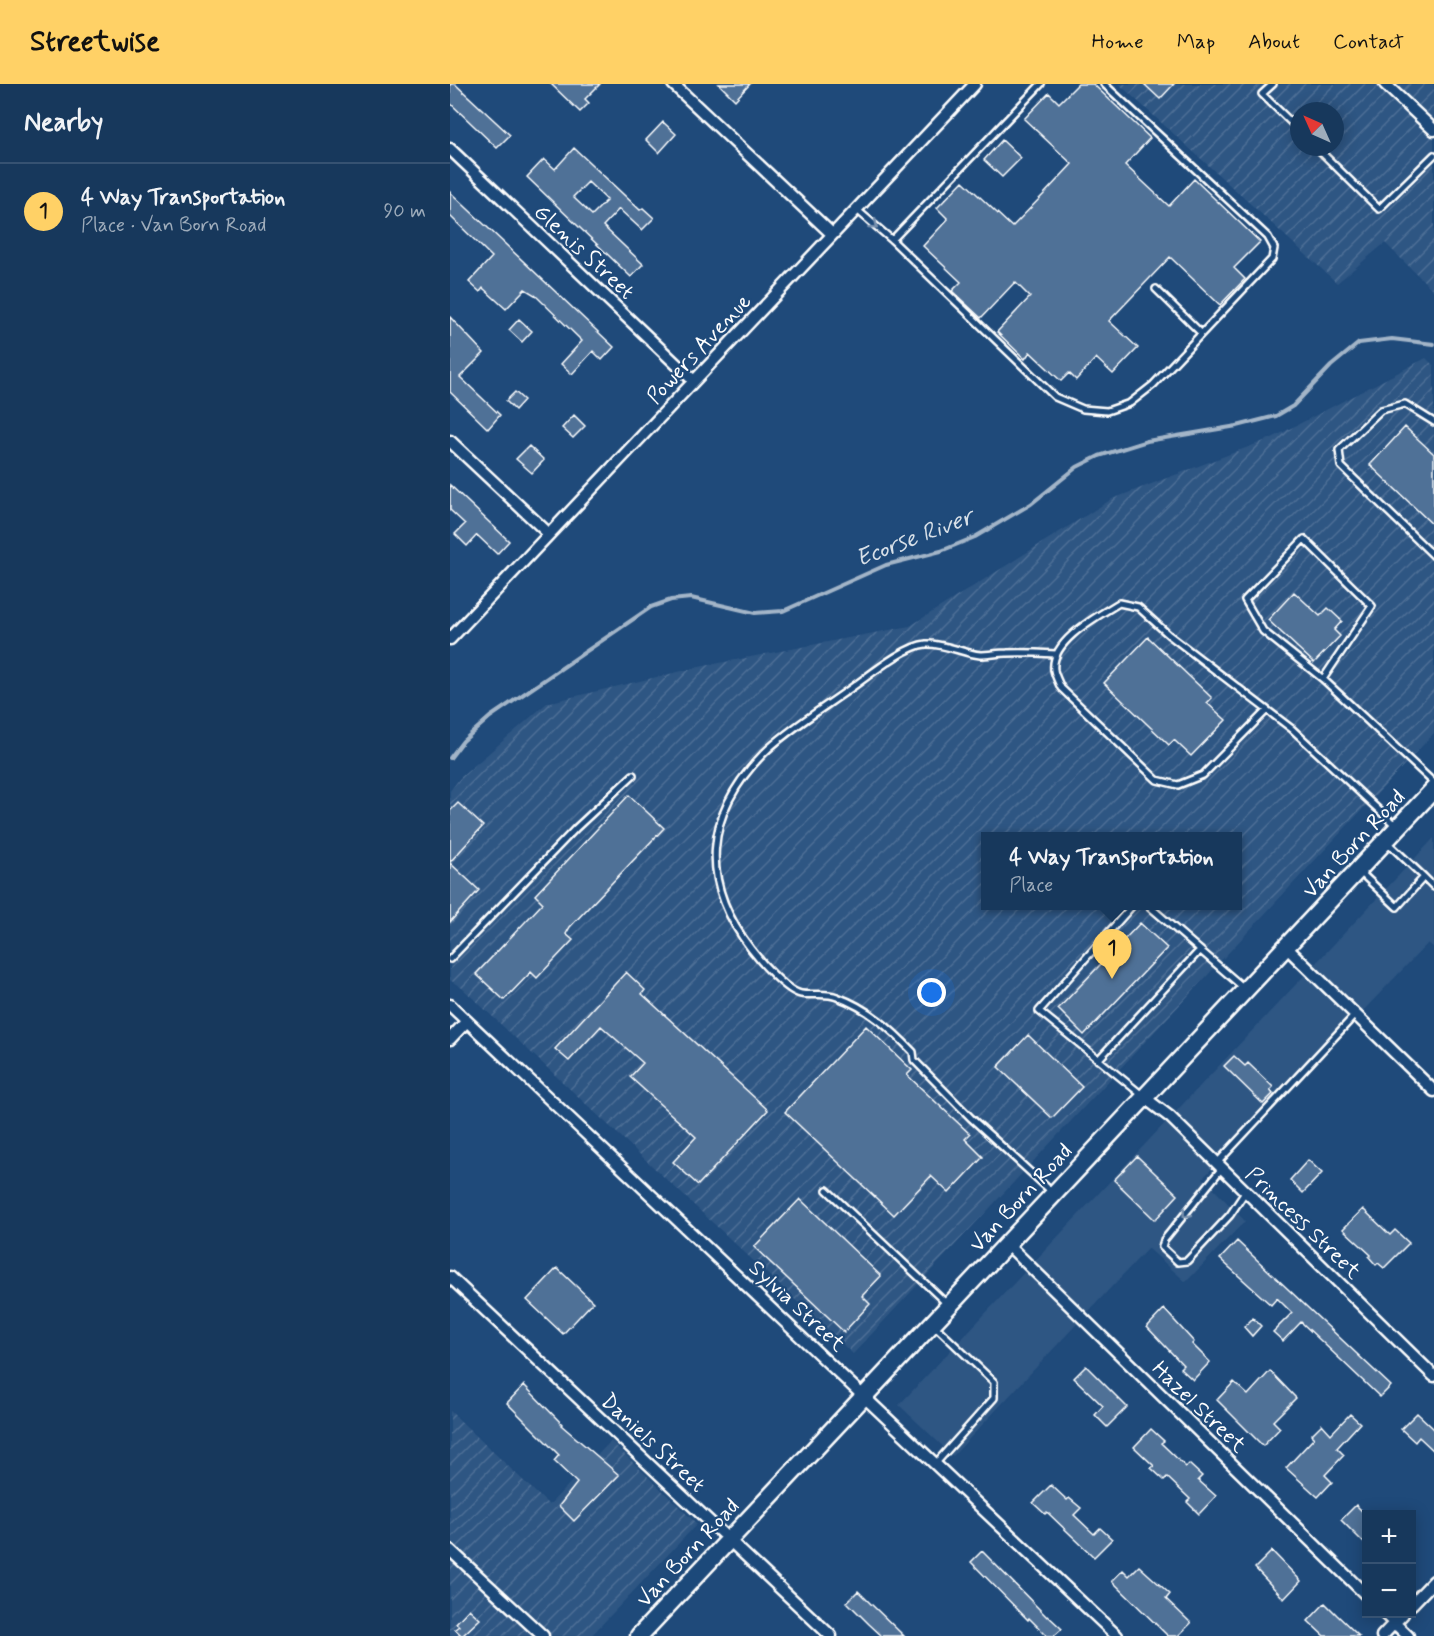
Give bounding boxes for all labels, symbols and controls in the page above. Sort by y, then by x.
text: Streetwise [30,24,160,61]
text: Home [1092,28,1144,56]
text: Map [1177,28,1215,56]
text: About [1248,28,1300,56]
text: Contact [1333,28,1404,56]
north arrow [1290,102,1344,156]
text: Nearby [24,106,103,140]
text: 4 Way Transportation [81,184,285,212]
text: 1 [39,198,48,225]
text: 90 m [383,198,426,225]
street label: Glenis Street [527,199,640,306]
text: Place · Van Born Road [81,212,267,239]
one-way arrow [867,218,878,229]
street label: Powers Avenue [641,288,758,411]
water label: Ecorse River [851,500,981,575]
street label: Van Born Road [1297,784,1412,905]
popup [981,832,1242,910]
text: 4 Way Transportation [1009,844,1214,872]
text: Place [1009,872,1053,899]
pin: 1 [1092,930,1132,979]
your location [917,978,946,1007]
street label: Van Born Road [964,1138,1079,1259]
street label: Princess Street [1239,1161,1366,1286]
one-way arrow [1182,1207,1193,1218]
street label: Sylvia Street [742,1254,851,1359]
street label: Hazel Street [1145,1355,1252,1460]
street label: Daniels Street [594,1388,711,1499]
street label: Van Born Road [631,1493,746,1614]
map controls [1362,1510,1416,1618]
button: + [1362,1510,1416,1564]
button: − [1362,1564,1416,1618]

